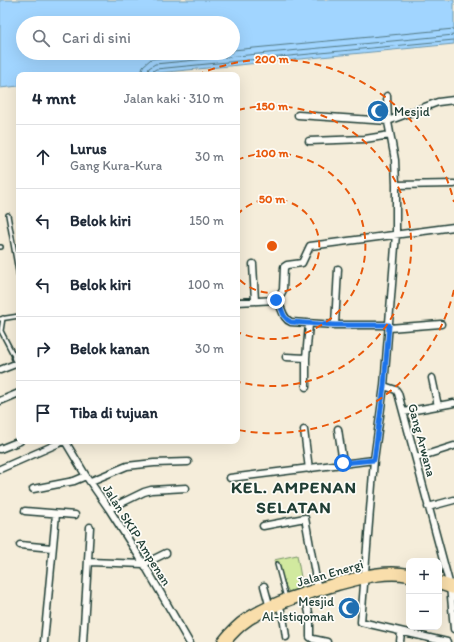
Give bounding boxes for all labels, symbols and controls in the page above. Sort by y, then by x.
search box [16,16,240,60]
icon: search [30,27,52,49]
text: Cari di sini [62,29,131,47]
text: 200 m [255,52,290,66]
text: 4 mnt [32,88,76,108]
text: Jalan kaki · 310 m [124,91,224,106]
mosque icon: Mesjid [365,98,391,124]
text: 150 m [256,99,289,113]
place label: Mesjid [394,104,430,119]
text: Lurus [70,140,107,158]
icon: ahead [32,146,54,168]
text: 100 m [255,146,289,160]
text: 30 m [195,149,224,164]
text: Gang Kura-Kura [70,158,162,173]
text: 50 m [259,192,286,206]
icon: left [32,210,54,232]
text: Belok kiri [70,212,131,230]
text: 150 m [189,213,224,228]
centre of rings [265,239,279,253]
icon: left [32,274,54,296]
text: Belok kiri [70,276,131,294]
text: 100 m [188,277,224,292]
route end [267,291,285,309]
icon: right [32,338,54,360]
text: Belok kanan [70,340,150,358]
text: 30 m [195,341,224,356]
icon: arrive [32,402,54,424]
street label: Gang Arwana [405,402,439,479]
text: Tiba di tujuan [70,404,158,422]
route start [334,454,352,472]
district label: KEL. AMPENAN SELATAN [231,477,357,517]
street label: Jalan SKIP Ampenan [100,482,175,589]
street label: Jalan Energi [295,556,365,590]
map controls [406,558,442,630]
button: + [406,558,442,594]
place label: Mesjid Al-Istiqomah [262,594,334,624]
button: − [406,594,442,630]
mosque icon: Mesjid Al-Istiqomah [336,595,362,621]

